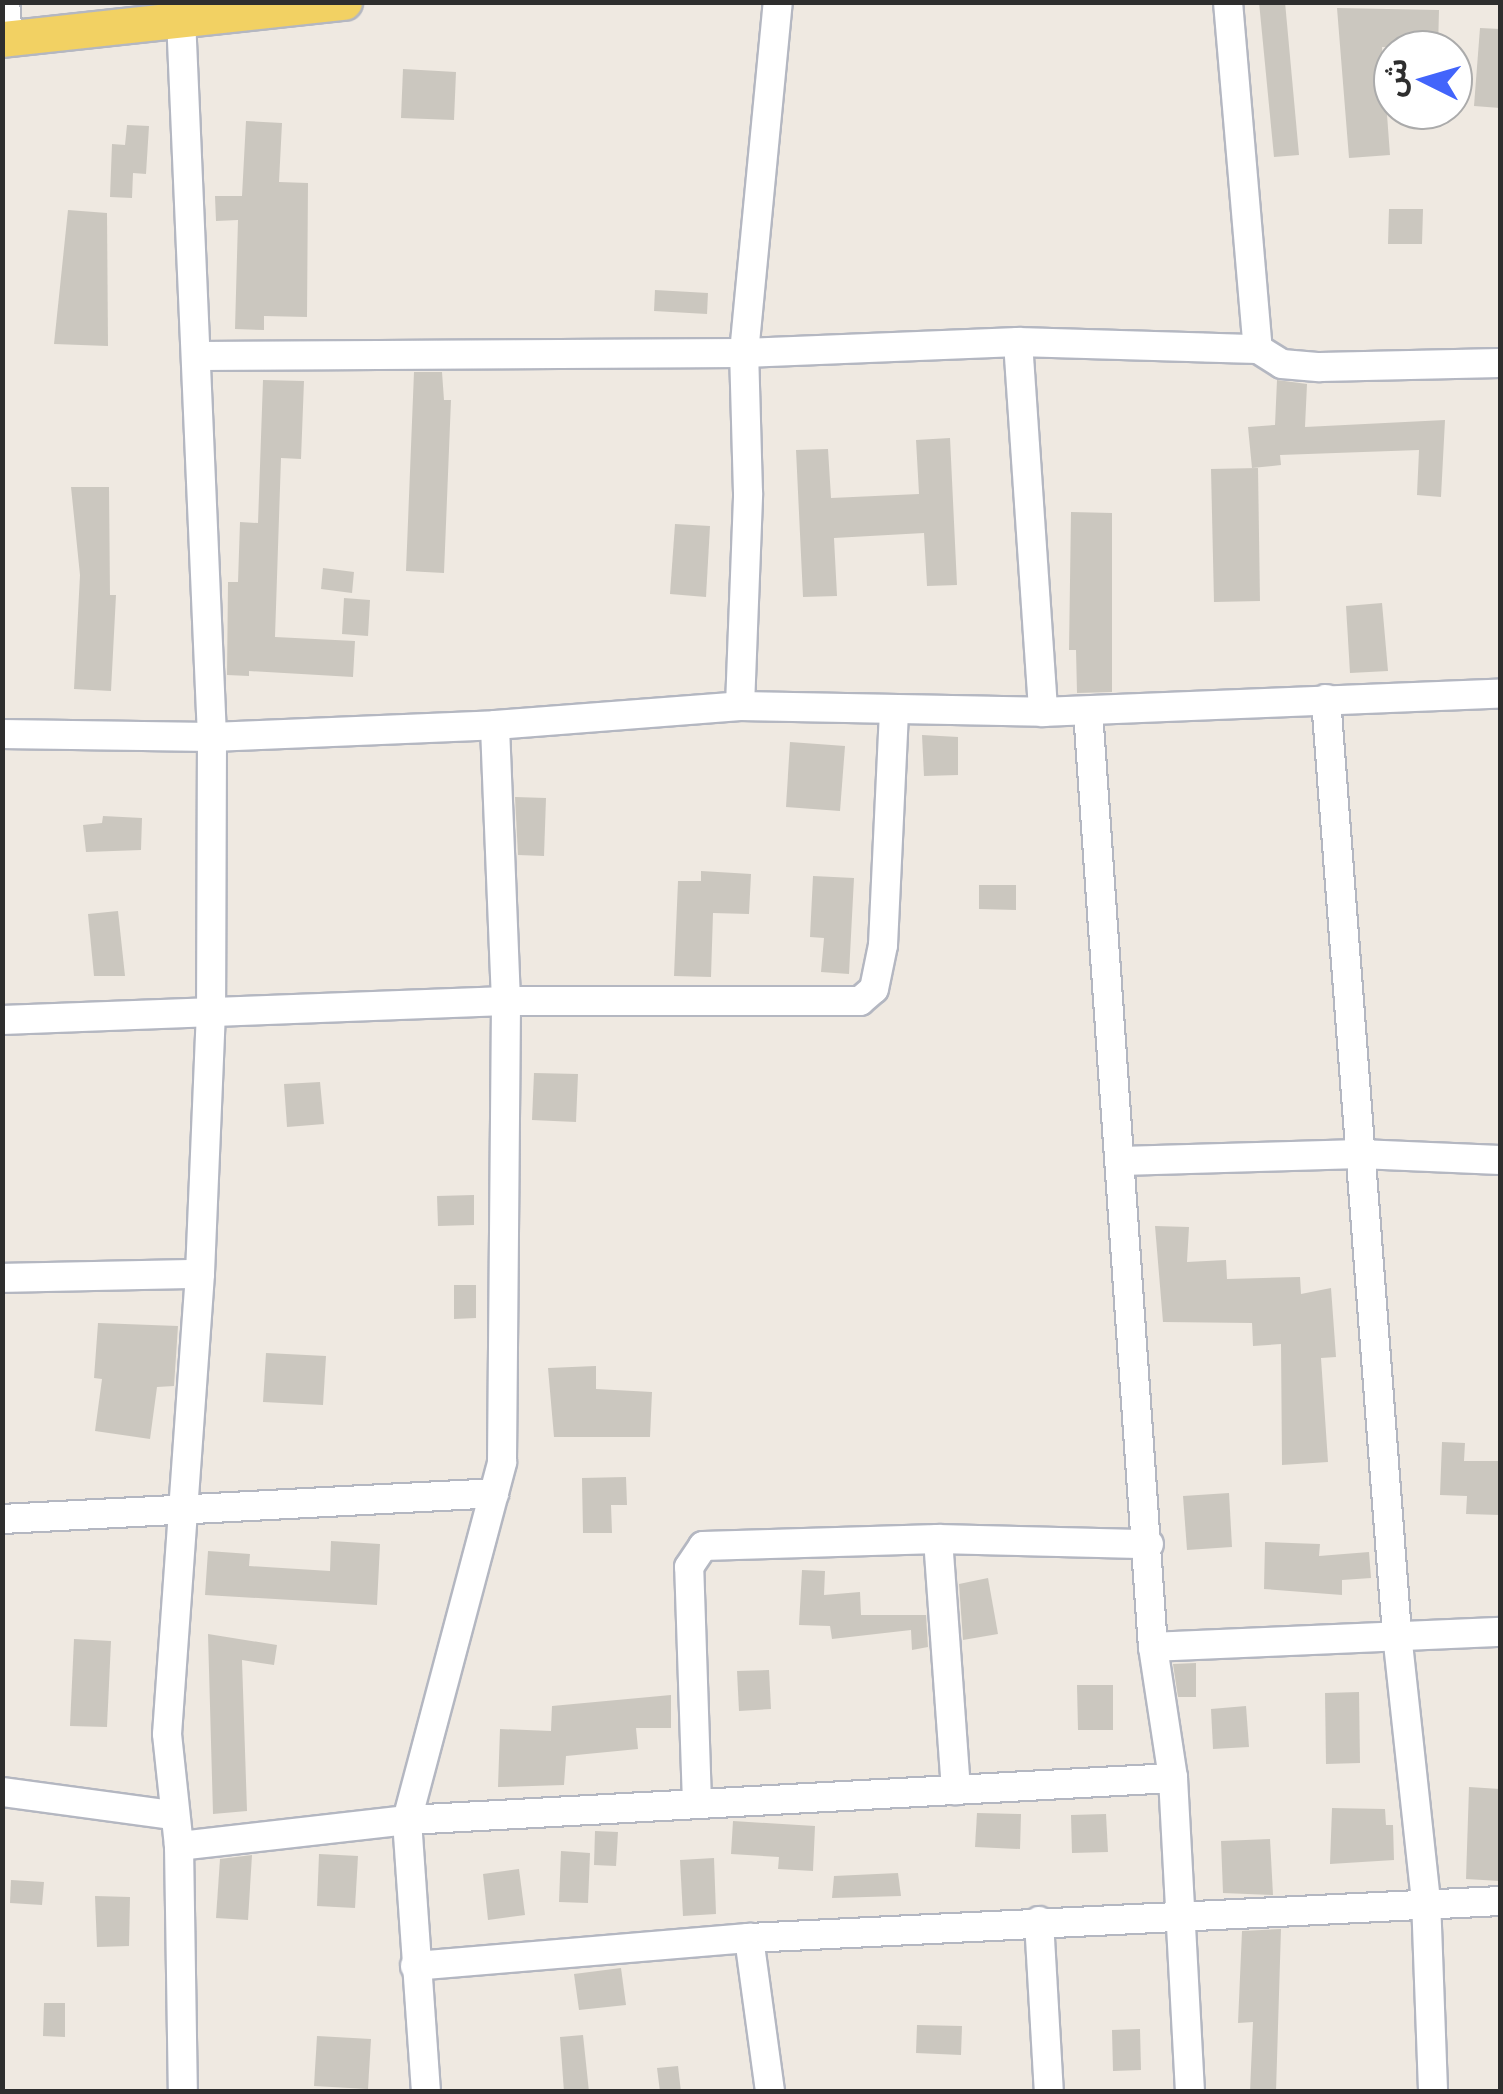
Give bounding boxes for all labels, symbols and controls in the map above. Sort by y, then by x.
north arrow [1373,30,1473,130]
text: ش [1376,57,1415,98]

